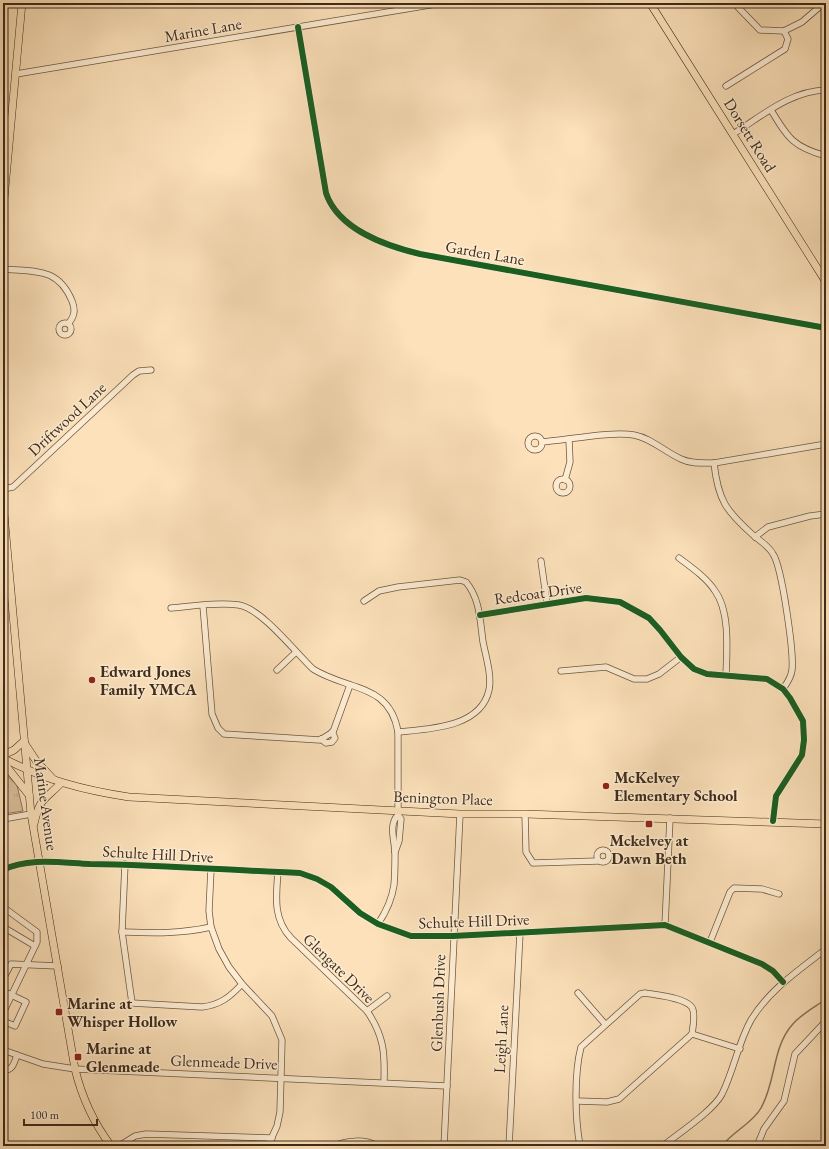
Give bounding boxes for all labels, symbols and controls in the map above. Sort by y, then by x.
street label: Marine Lane [163,13,243,47]
street label: Dorsett Road [719,94,781,177]
street label: Garden Lane [444,236,526,270]
street label: Driftwood Lane [23,377,111,461]
street label: Redcoat Drive [493,576,583,610]
place label: Edward Jones Family YMCA [100,661,197,700]
marker: Edward Jones Family YMCA [87,675,97,685]
street label: Marine Avenue [29,756,63,852]
place label: McKelvey Elementary School [614,767,738,806]
marker: McKelvey Elementary School [601,781,611,791]
street label: Benington Place [393,786,493,810]
marker: Mckelvey at Dawn Beth [644,819,654,829]
place label: Mckelvey at Dawn Beth [610,830,688,869]
street label: Schulte Hill Drive [102,841,214,867]
street label: Schulte Hill Drive [418,909,530,933]
street label: Glengate Drive [299,928,379,1008]
street label: Glenbush Drive [426,954,450,1052]
place label: Marine at Whisper Hollow [67,993,177,1032]
street label: Leigh Lane [489,1004,513,1074]
marker: Marine at Whisper Hollow [54,1007,64,1017]
place label: Marine at Glenmeade [86,1038,160,1077]
street label: Glenmeade Drive [170,1050,278,1074]
marker: Marine at Glenmeade [73,1052,83,1062]
scale bar [24,1101,97,1127]
text: 100 m [30,1107,60,1123]

